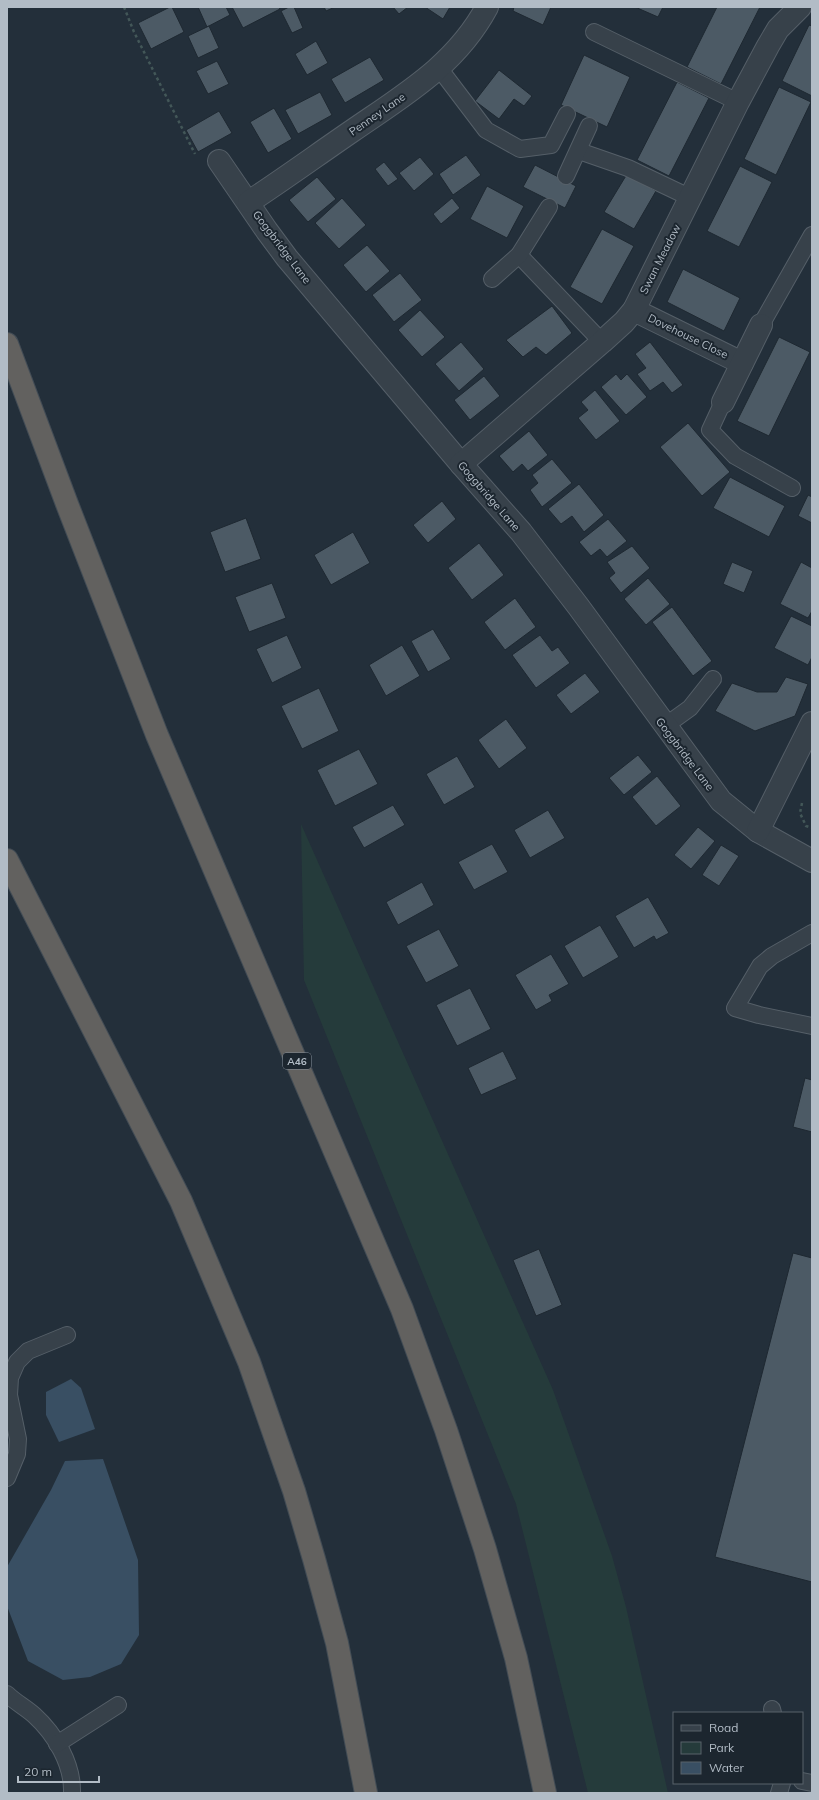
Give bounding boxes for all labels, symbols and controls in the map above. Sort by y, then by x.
street label: Penney Lane [346,89,408,139]
street label: Goggbridge Lane [250,208,314,286]
street label: Swan Meadow [636,221,684,296]
street label: Dovehouse Close [646,311,730,361]
street label: Goggbridge Lane [455,458,523,534]
street label: Goggbridge Lane [653,715,717,793]
road number: A46 [283,1053,311,1069]
legend [673,1712,803,1784]
text: Road [709,1720,738,1735]
text: Park [709,1740,735,1755]
scale bar [18,1758,99,1784]
text: Water [709,1760,745,1775]
text: 20 m [24,1764,52,1779]

